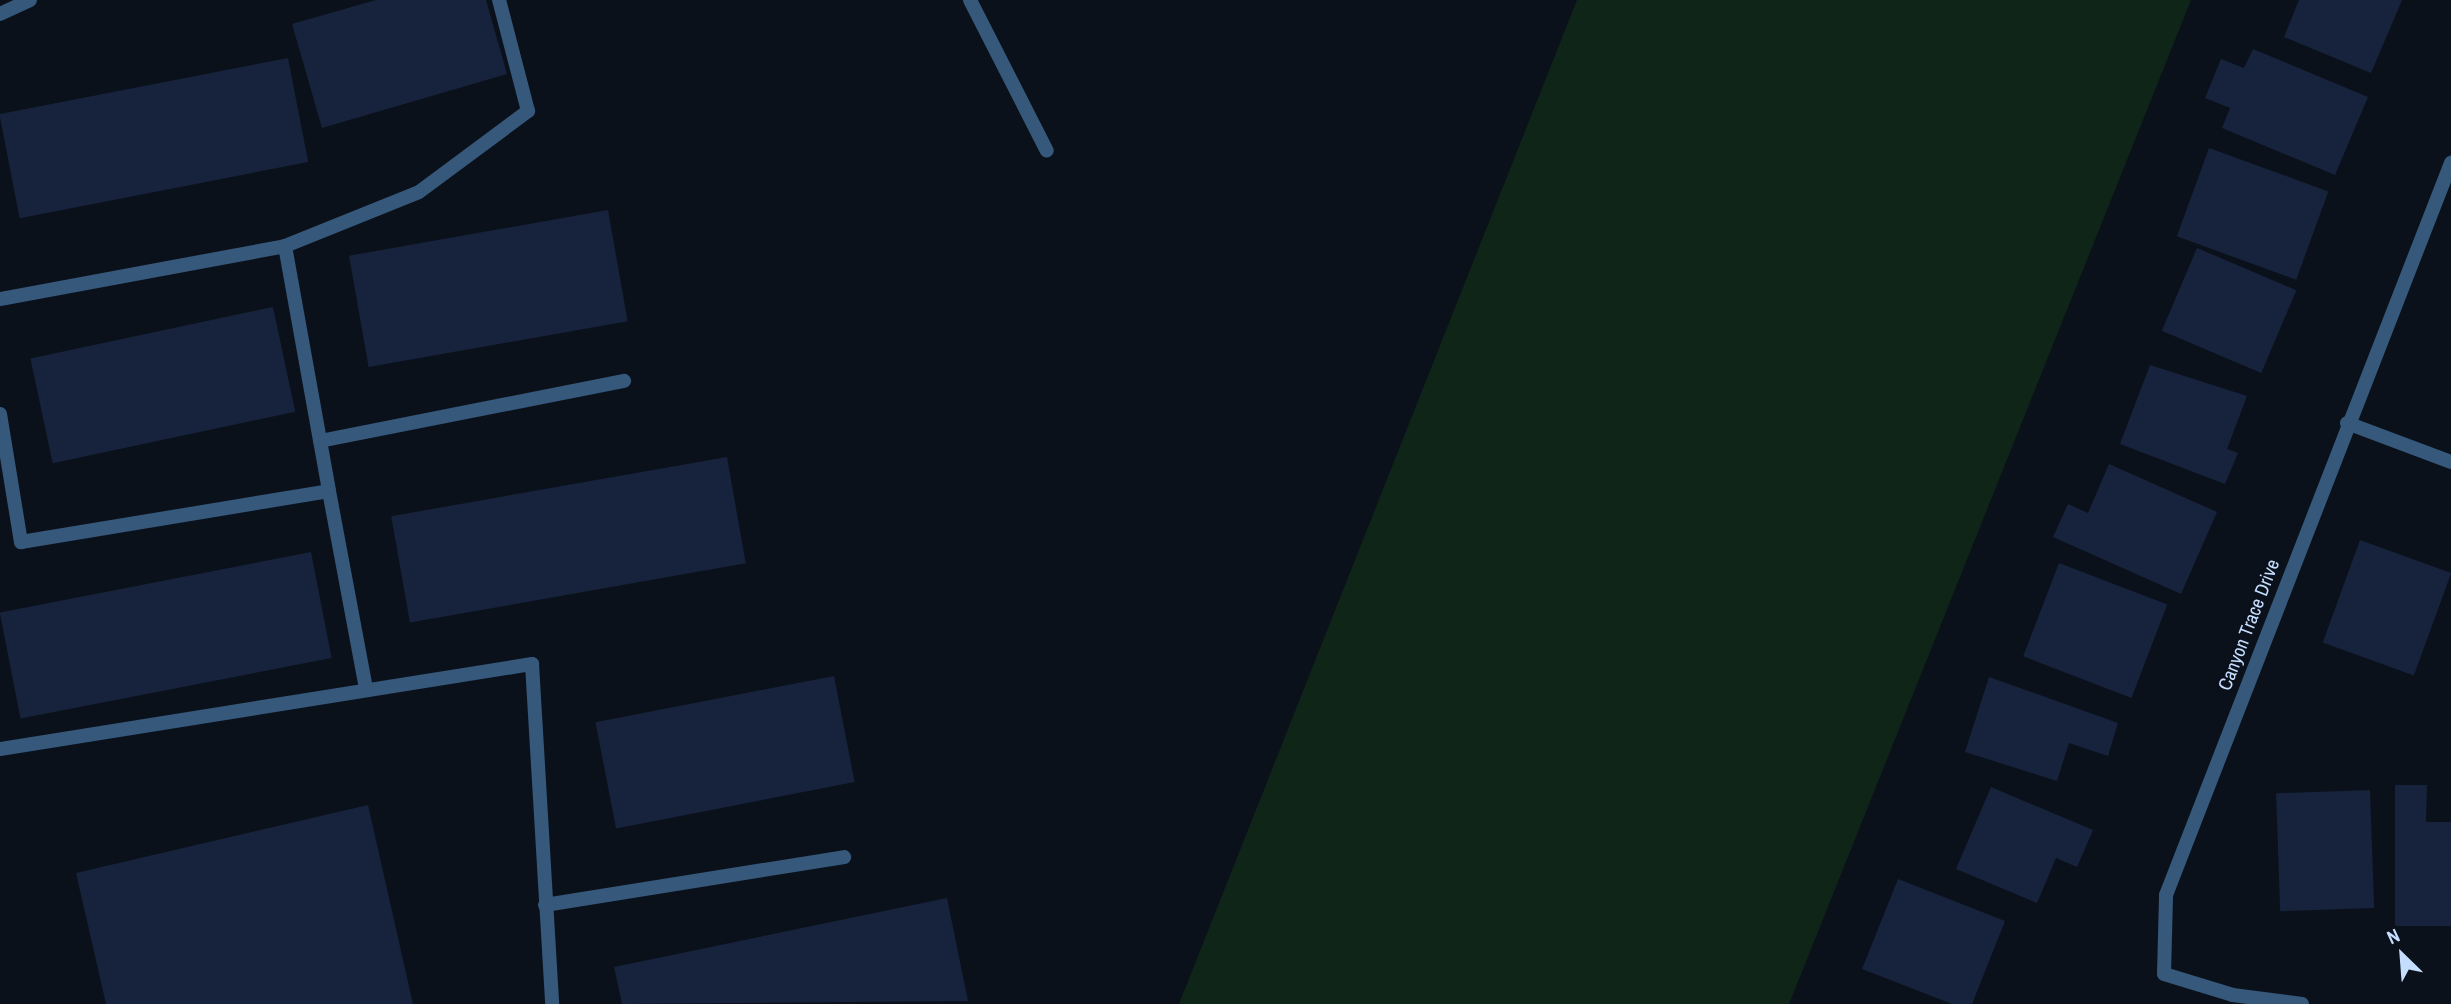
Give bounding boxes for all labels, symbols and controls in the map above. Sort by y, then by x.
street label: Canyon Trace Drive [2213,556,2285,694]
north arrow [2367,920,2437,990]
text: N [2383,922,2404,950]

